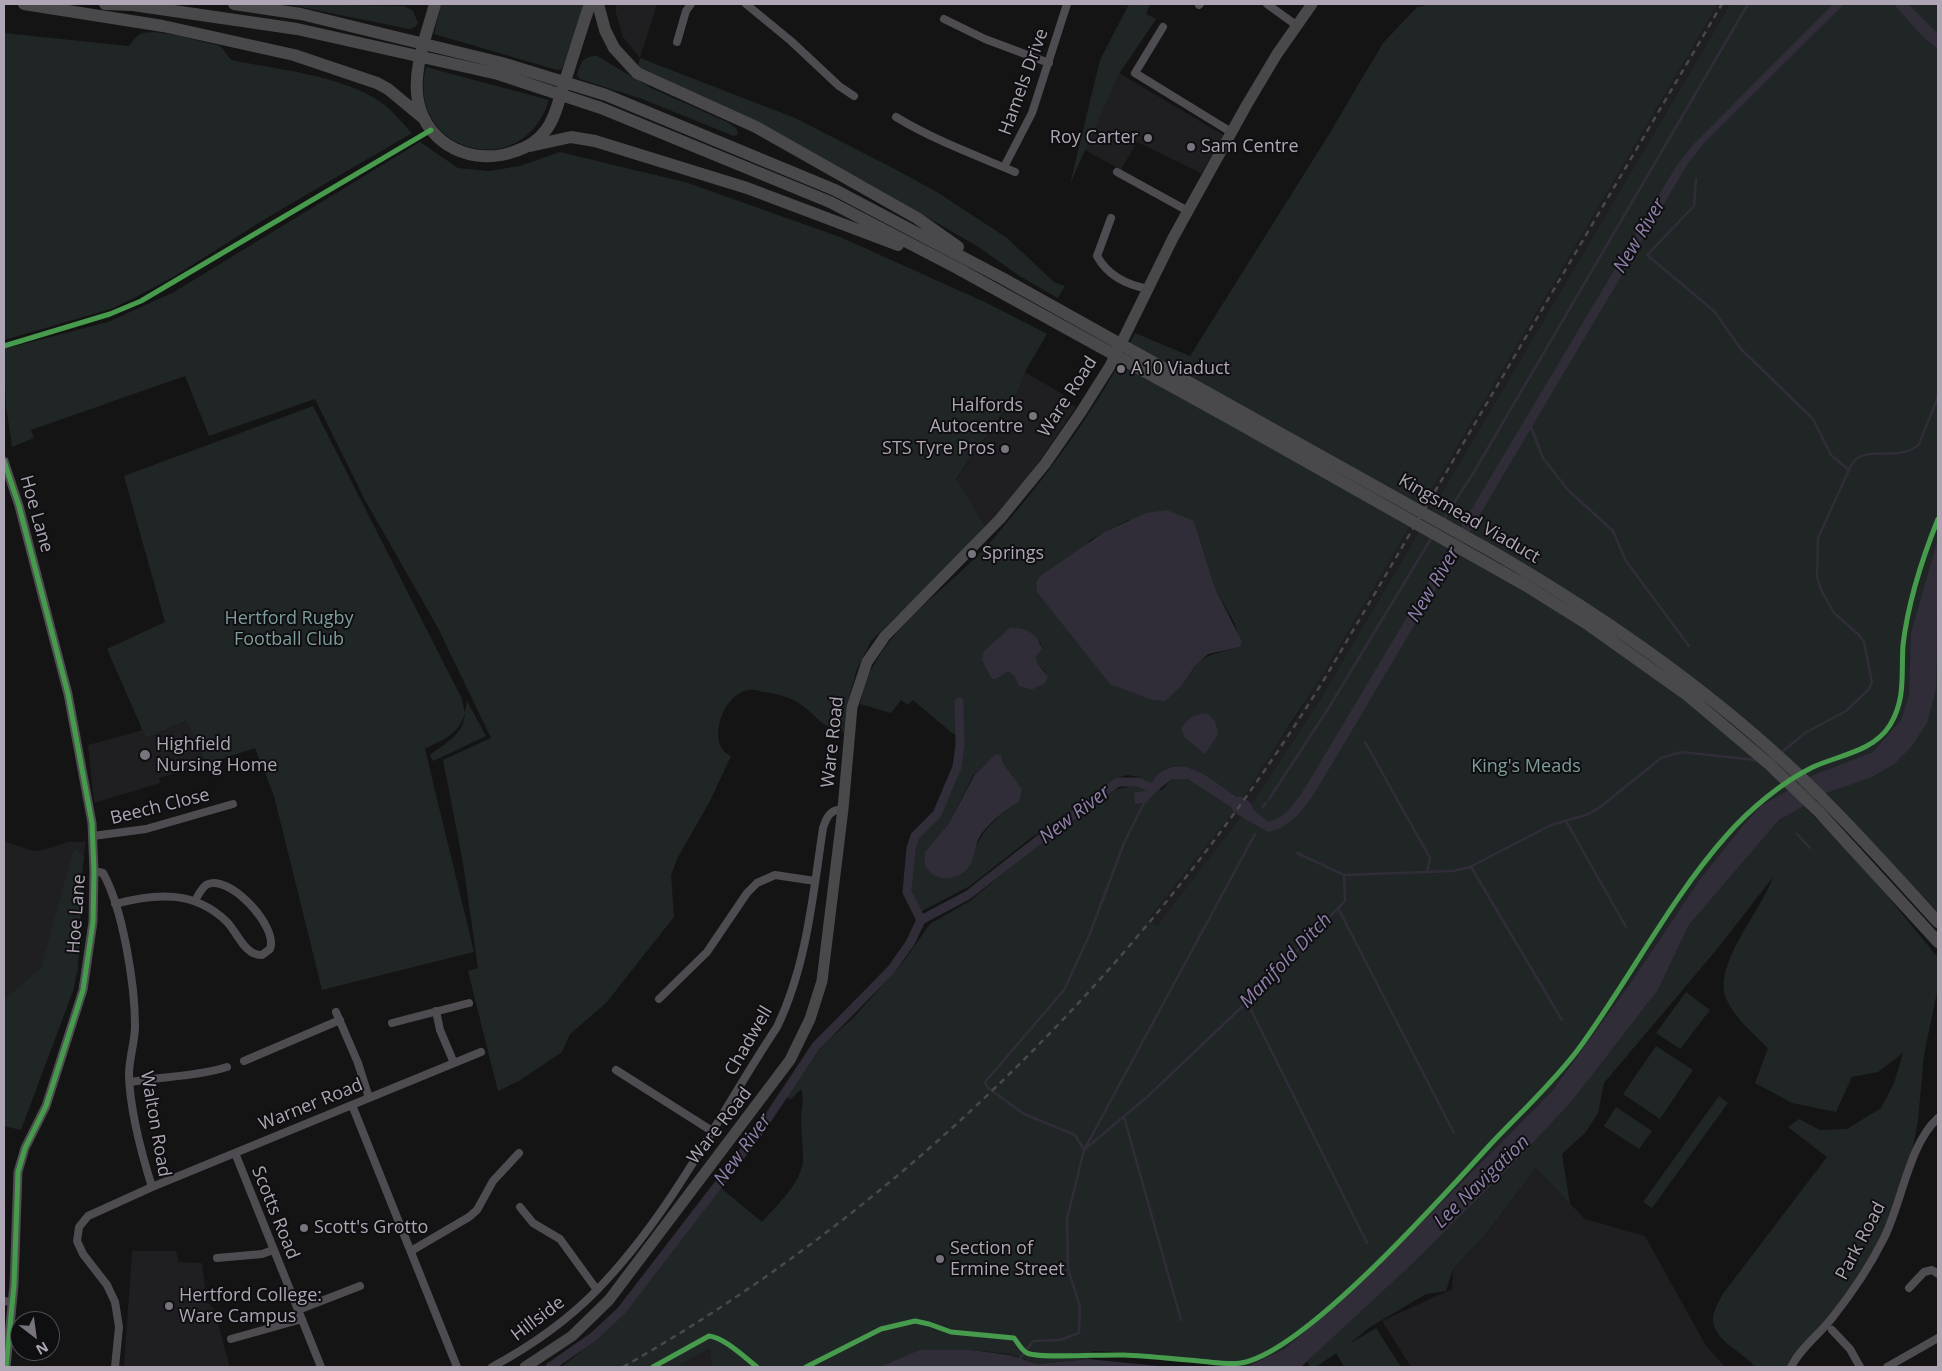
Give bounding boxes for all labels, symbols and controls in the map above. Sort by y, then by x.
street label: Hamels Drive [995,26,1053,138]
place label: Roy Carter [1050,127,1138,149]
marker: Roy Carter [1142,132,1154,144]
place label: Sam Centre [1201,136,1299,158]
marker: Sam Centre [1185,141,1197,153]
water label: New River [1609,195,1671,277]
street label: Ware Road [1034,353,1102,441]
place label: A10 Viaduct [1131,358,1230,380]
marker: A10 Viaduct [1115,363,1127,375]
place label: Halfords Autocentre [930,395,1023,438]
marker: Halfords Autocentre [1027,410,1039,422]
place label: STS Tyre Pros [882,438,995,460]
marker: STS Tyre Pros [999,443,1011,455]
street label: Kingsmead Viaduct [1394,470,1544,568]
street label: Hoe Lane [15,473,57,555]
place label: Springs [982,543,1044,565]
water label: New River [1403,544,1465,626]
marker: Springs [966,548,978,560]
park label: Hertford Rugby Football Club [224,608,354,650]
street label: Ware Road [817,695,849,789]
place label: Highfield Nursing Home [156,734,277,776]
marker: Highfield Nursing Home [138,748,152,762]
park label: King's Meads [1471,756,1581,778]
water label: New River [1035,781,1115,849]
street label: Beech Close [108,784,212,830]
street label: Hoe Lane [63,874,91,954]
water label: Manifold Ditch [1235,909,1337,1013]
street label: Chadwell [721,1002,777,1080]
street label: Walton Road [135,1069,175,1179]
street label: Warner Road [256,1074,366,1136]
street label: Ware Road [683,1083,757,1169]
water label: New River [709,1110,777,1190]
water label: Lee Navigation [1430,1131,1534,1233]
street label: Scotts Road [247,1163,303,1263]
street label: Park Road [1831,1198,1891,1284]
place label: Scott's Grotto [314,1217,428,1239]
marker: Scott's Grotto [298,1222,310,1234]
place label: Section of Ermine Street [950,1238,1065,1280]
marker: Section of Ermine Street [934,1253,946,1265]
place label: Hertford College: Ware Campus [179,1285,322,1328]
street label: Hillside [507,1292,569,1346]
marker: Hertford College: Ware Campus [163,1300,175,1312]
north arrow [10,1311,60,1361]
text: N [33,1337,52,1360]

